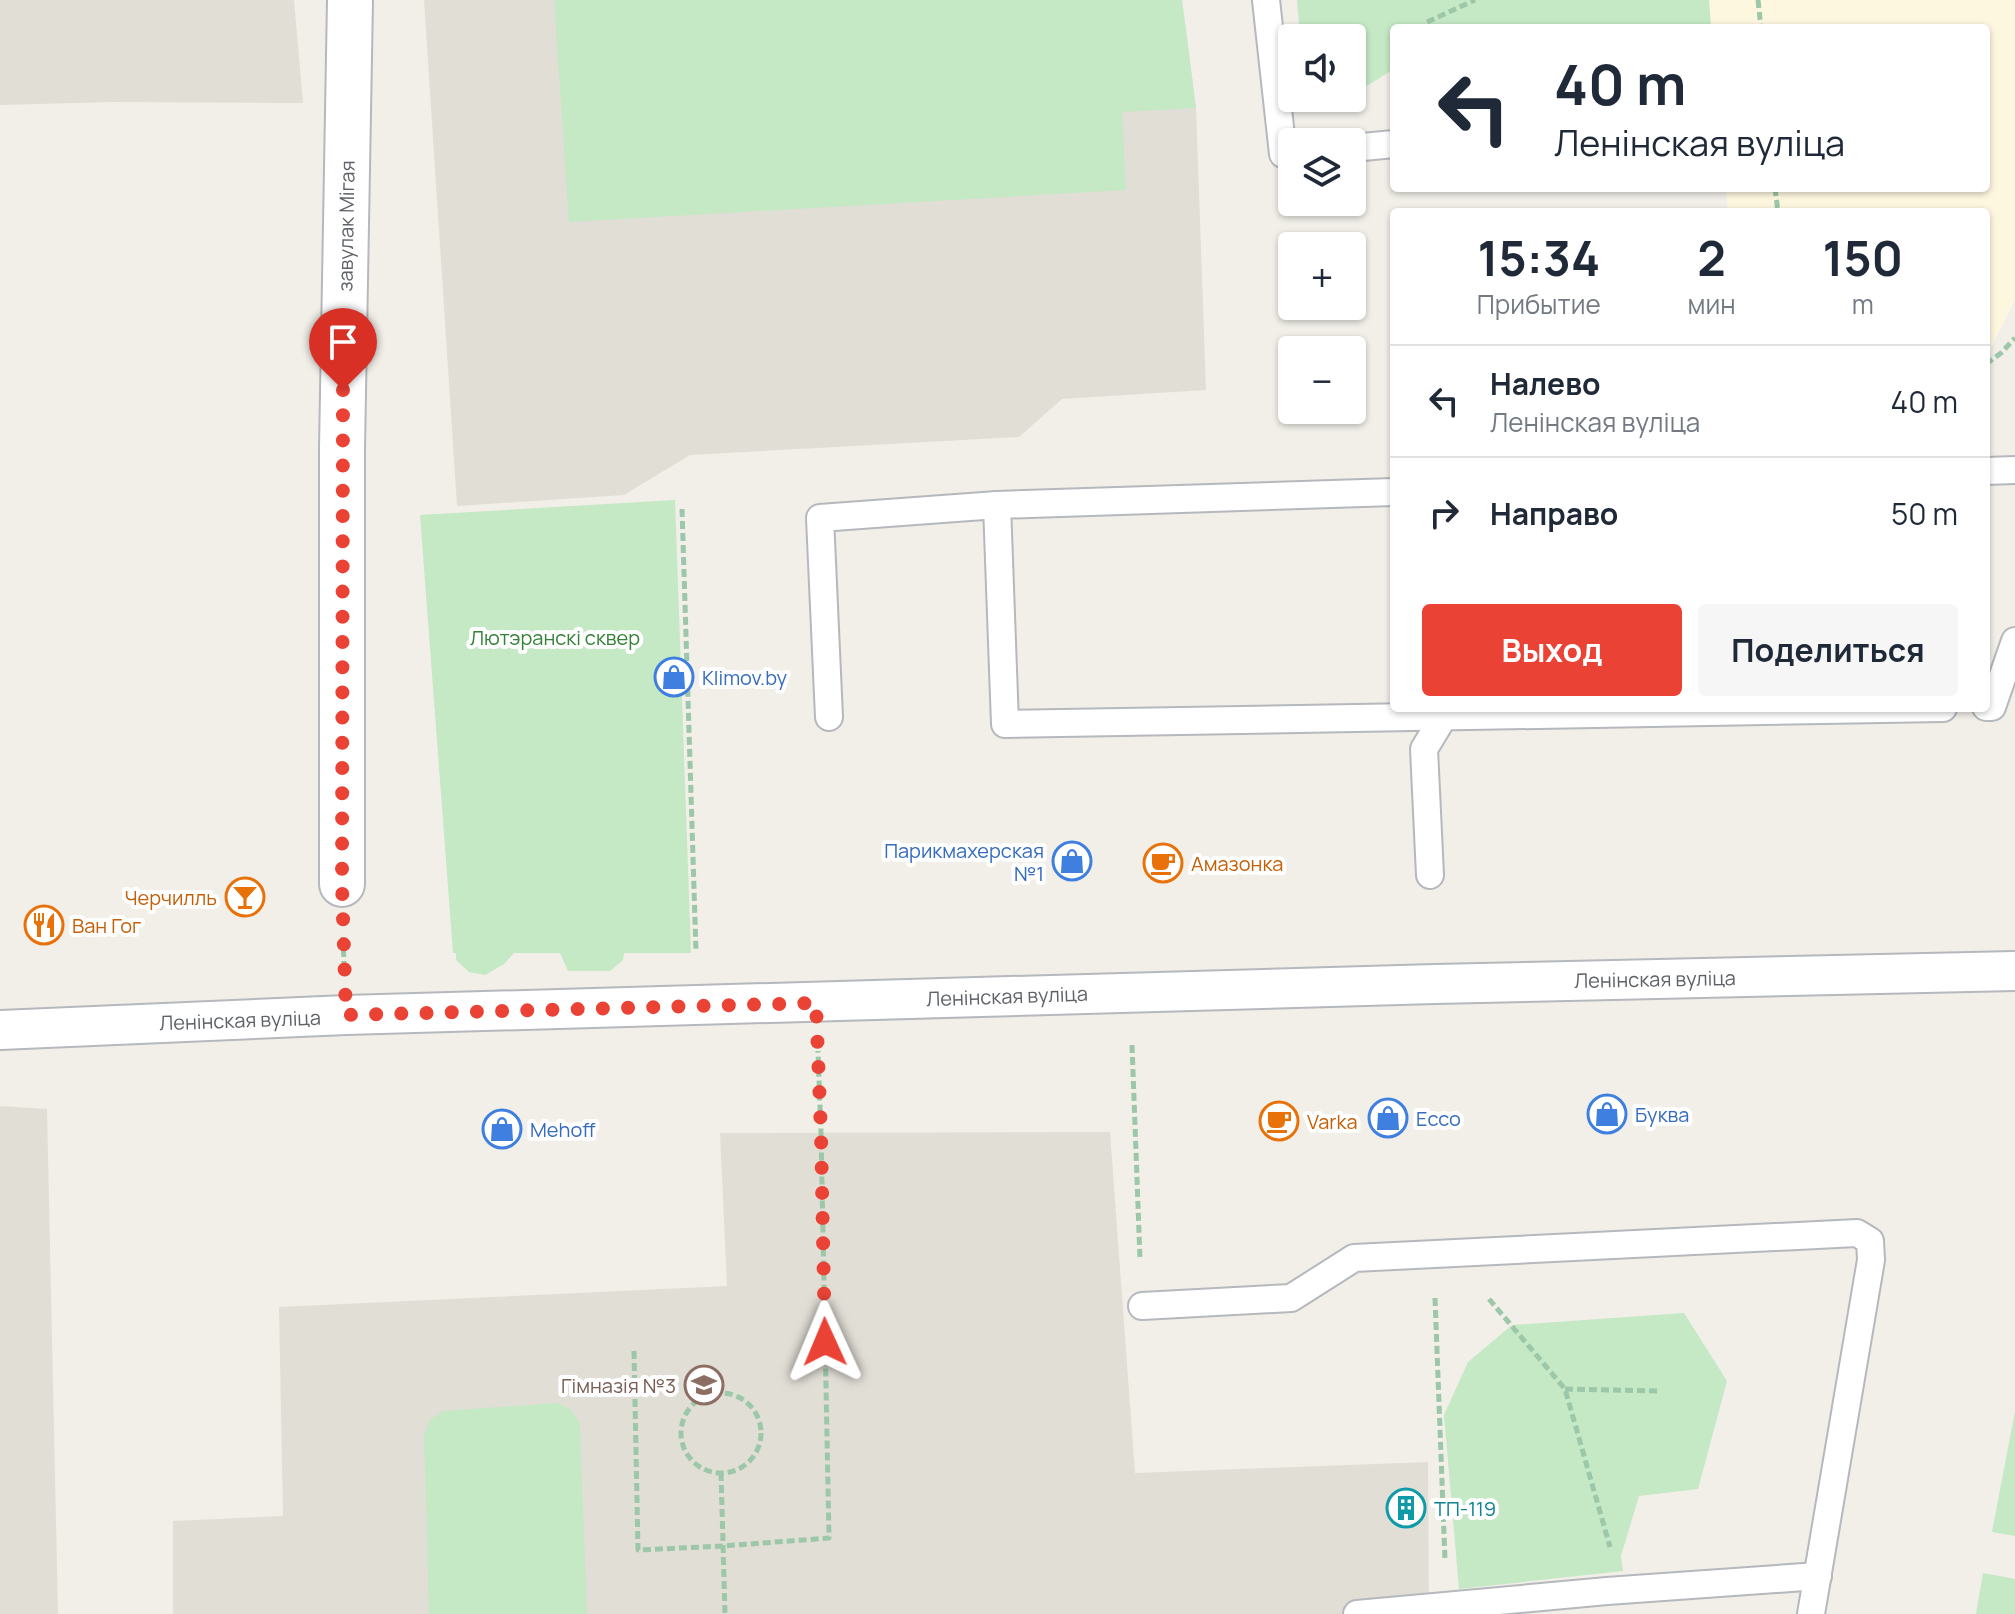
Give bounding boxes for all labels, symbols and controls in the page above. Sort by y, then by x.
map controls [1278,24,1366,424]
button: sound [1278,24,1366,112]
text: 40 m [1554,45,1686,122]
icon: left [1422,56,1526,160]
text: Ленінская вуліца [1554,118,1845,167]
button: layers [1278,128,1366,216]
street label: завулак Мігая [331,160,361,292]
text: 15:34 [1477,225,1600,290]
text: 2 [1697,225,1726,290]
text: 150 [1822,225,1903,290]
button: + [1278,232,1366,320]
text: Прибытие [1477,286,1601,322]
text: мин [1688,286,1736,322]
text: m [1852,286,1874,322]
pin [309,308,377,390]
icon: arrive [321,320,365,364]
button: − [1278,336,1366,424]
text: Налево [1490,363,1600,404]
icon: left [1422,379,1466,423]
text: 40 m [1891,381,1958,422]
text: Ленінская вуліца [1490,404,1700,440]
icon: right [1422,491,1466,535]
text: Направо [1490,493,1618,534]
text: 50 m [1891,493,1958,534]
button: Выход [1422,604,1682,696]
button: Поделиться [1698,604,1958,696]
park label: Лютэранскі сквер [470,624,640,651]
shop icon: Klimov.by [653,656,695,698]
place label: Klimov.by [702,664,787,691]
place label: Парикмахерская №1 [884,837,1044,887]
shop icon: Парикмахерская №1 [1051,840,1093,882]
cafe icon: Амазонка [1142,842,1184,884]
place label: Амазонка [1191,850,1283,877]
bar icon: Черчилль [224,876,266,918]
place label: Черчилль [125,884,217,911]
restaurant icon: Ван Гог [23,904,65,946]
place label: Ван Гог [72,912,141,939]
street label: Ленінская вуліца [1574,964,1736,994]
street label: Ленінская вуліца [926,980,1088,1012]
street label: Ленінская вуліца [159,1004,321,1036]
shop icon: Буква [1586,1093,1628,1135]
shop icon: Ecco [1367,1097,1409,1139]
cafe icon: Varka [1258,1100,1300,1142]
place label: Буква [1635,1101,1689,1128]
place label: Ecco [1416,1105,1461,1132]
shop icon: Mehoff [481,1108,523,1150]
place label: Varka [1307,1108,1358,1135]
place label: Mehoff [530,1116,596,1143]
position arrow [783,1300,867,1384]
school or university icon: Гімназія №3 [683,1364,725,1406]
place label: Гімназія №3 [561,1372,676,1399]
building icon: ТП-119 [1385,1487,1427,1529]
place label: ТП-119 [1434,1495,1496,1522]

